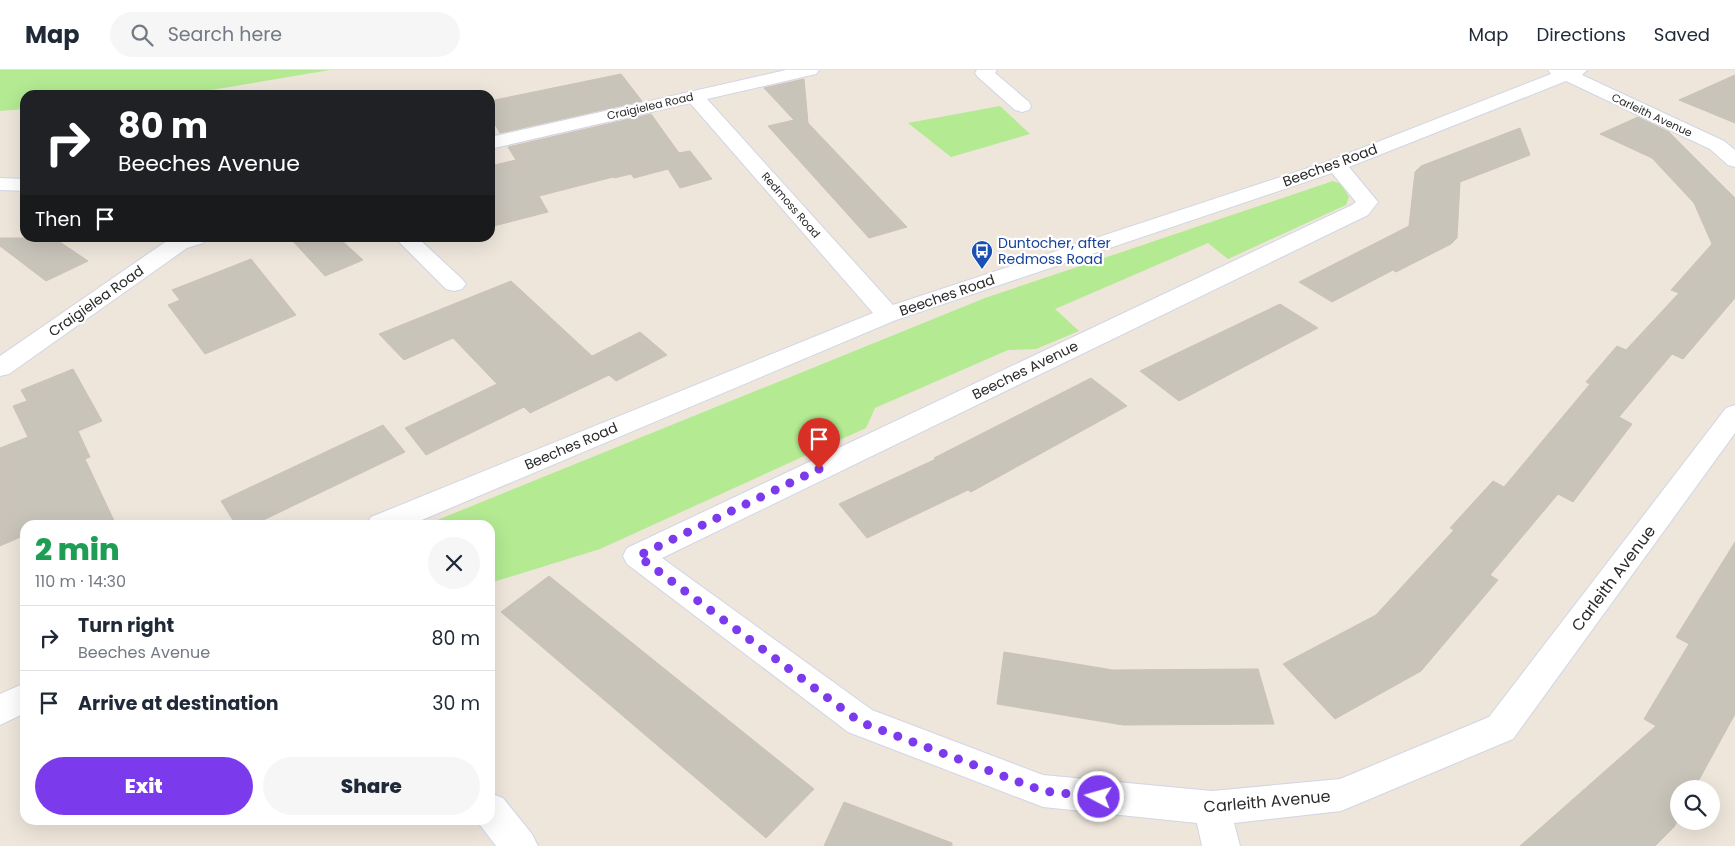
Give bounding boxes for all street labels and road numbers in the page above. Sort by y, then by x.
street label: Craigielea Road [605,88,695,124]
street label: Carleith Avenue [1609,89,1695,141]
street label: Beeches Road [1280,139,1380,191]
street label: Redmoss Road [758,169,824,241]
street label: Craigielea Road [44,261,148,341]
street label: Beeches Road [897,269,997,321]
street label: Beeches Avenue [969,336,1082,404]
street label: Beeches Road [521,417,621,475]
street label: Carleith Avenue [1566,520,1661,636]
street label: Carleith Avenue [1203,784,1332,819]

